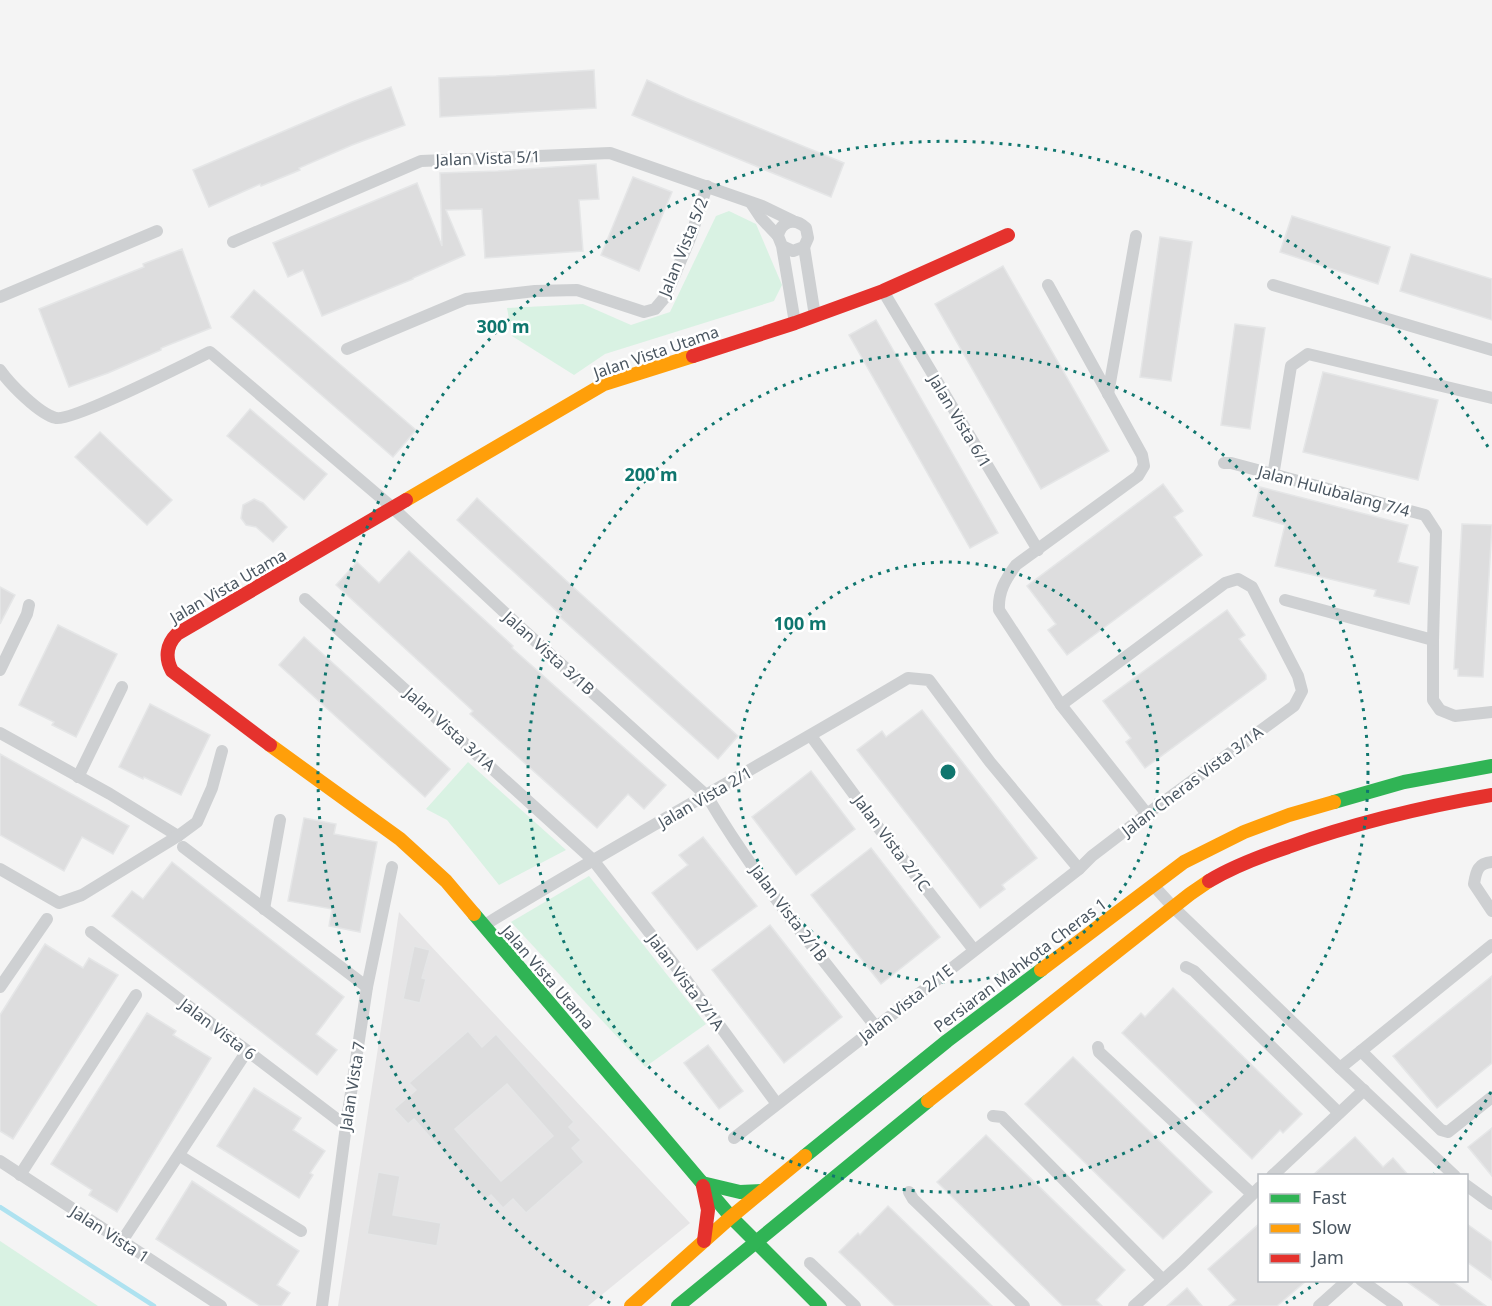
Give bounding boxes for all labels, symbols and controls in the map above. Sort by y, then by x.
street label: Jalan Vista 5/1 [433,145,541,171]
street label: Jalan Vista 5/2 [652,194,713,302]
text: 300 m [476,314,530,338]
street label: Jalan Vista Utama [589,320,722,384]
street label: Jalan Vista 6/1 [922,369,996,472]
street label: Jalan Hulubalang 7/4 [1254,460,1412,522]
text: 200 m [624,462,678,486]
street label: Jalan Vista Utama [164,544,290,629]
street label: Jalan Vista 3/1B [497,605,599,700]
text: 100 m [773,611,827,635]
street label: Jalan Vista 3/1A [398,681,501,776]
street label: Jalan Cheras Vista 3/1A [1115,720,1268,843]
street label: Jalan Vista 2/1 [652,761,756,834]
centre of rings [938,762,958,782]
street label: Jalan Vista 2/1C [847,789,935,896]
street label: Jalan Vista 2/1B [744,859,833,966]
street label: Persiaran Mahkota Cheras 1 [929,893,1111,1037]
street label: Jalan Vista Utama [495,919,599,1034]
street label: Jalan Vista 2/1A [641,928,730,1035]
street label: Jalan Vista 2/1E [853,959,958,1048]
street label: Jalan Vista 6 [174,992,261,1065]
street label: Jalan Vista 7 [334,1040,370,1134]
legend [1258,1174,1468,1282]
text: Fast [1312,1185,1347,1209]
street label: Jalan Vista 1 [65,1199,154,1268]
text: Slow [1312,1215,1351,1239]
text: Jam [1310,1245,1344,1269]

